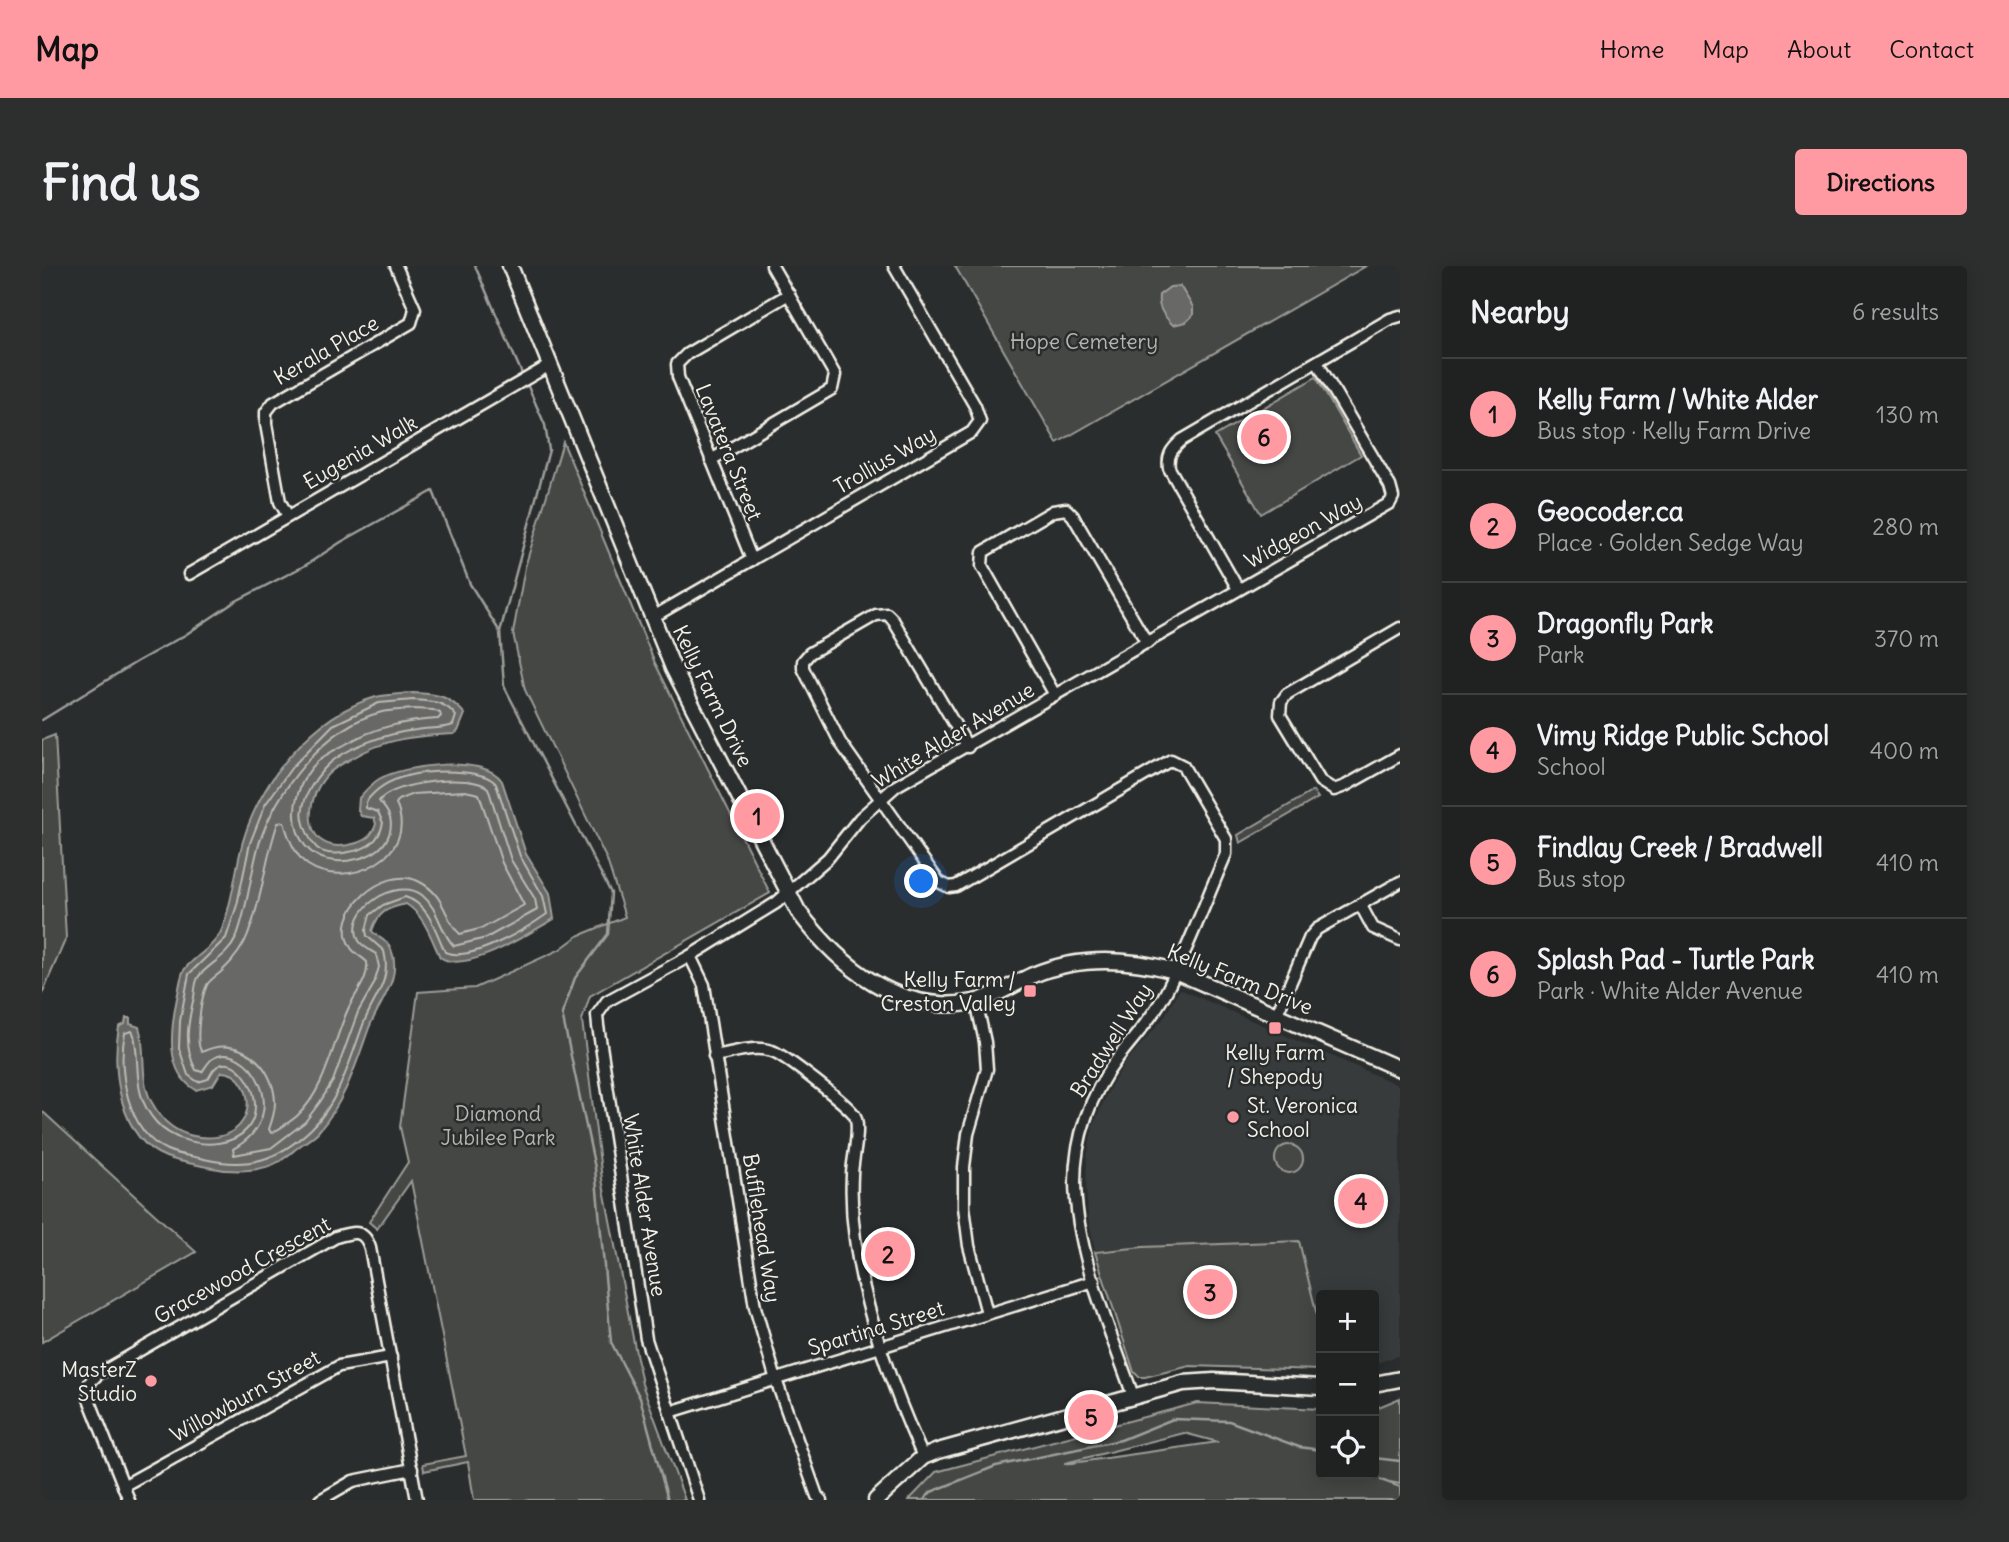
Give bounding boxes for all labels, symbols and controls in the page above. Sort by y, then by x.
text: Map [35,28,99,70]
text: Home [1600,34,1664,64]
text: Map [1702,34,1749,64]
text: About [1787,34,1851,64]
text: Contact [1889,34,1974,64]
button: Directions [1795,149,1967,215]
text: Find us [42,152,200,213]
text: Nearby [1470,293,1570,331]
text: 6 results [1852,297,1939,326]
street label: Kerala Place [269,309,383,391]
park label: Hope Cemetery [1010,328,1158,355]
street label: Lavatera Street [689,380,769,524]
text: Kelly Farm / White Alder [1537,383,1818,416]
text: 1 [1488,400,1498,429]
text: 130 m [1876,400,1939,429]
street label: Eugenia Walk [298,409,422,495]
pin: 6 [1241,411,1287,463]
text: Bus stop · Kelly Farm Drive [1537,416,1811,445]
street label: Trollius Way [829,420,941,500]
street label: Widgeon Way [1239,488,1367,574]
text: Geocoder.ca [1537,495,1684,528]
text: 2 [1487,512,1499,541]
text: 280 m [1872,512,1939,541]
text: Place · Golden Sedge Way [1537,528,1804,557]
text: Dragonfly Park [1537,607,1714,640]
street label: Kelly Farm Drive [667,621,759,771]
text: 3 [1486,624,1500,653]
text: 370 m [1874,624,1939,653]
text: Park [1537,640,1585,669]
street label: White Alder Avenue [867,676,1039,794]
text: Vimy Ridge Public School [1537,719,1829,752]
text: 4 [1486,736,1500,765]
text: 400 m [1870,736,1939,765]
text: School [1537,752,1606,781]
pin: 1 [734,790,780,842]
text: Findlay Creek / Bradwell [1537,831,1823,864]
text: 5 [1486,848,1500,877]
text: 410 m [1876,848,1939,877]
your location [904,864,938,898]
text: Bus stop [1537,864,1626,893]
street label: Kelly Farm Drive [1163,938,1317,1020]
text: Splash Pad - Turtle Park [1537,943,1815,976]
text: 6 [1486,960,1500,989]
text: 410 m [1876,960,1939,989]
place label: Kelly Farm / Creston Valley [881,966,1016,1017]
text: Park · White Alder Avenue [1537,976,1803,1005]
street label: Bradwell Way [1064,978,1158,1102]
marker: Kelly Farm / Creston Valley [1022,983,1038,999]
marker: Kelly Farm / Shepody [1267,1020,1283,1036]
place label: Kelly Farm / Shepody [1225,1039,1325,1090]
place label: St. Veronica School [1247,1092,1358,1143]
park label: Diamond Jubilee Park [441,1100,555,1151]
marker: St. Veronica School [1225,1109,1241,1125]
street label: White Alder Avenue [617,1112,673,1298]
street label: Bufflehead Way [737,1151,787,1305]
pin: 4 [1338,1175,1384,1227]
street label: Gracewood Crescent [149,1210,335,1330]
pin: 2 [865,1228,911,1280]
pin: 3 [1187,1266,1233,1318]
map controls [1316,1290,1379,1479]
button: + [1316,1290,1379,1353]
street label: Spartina Street [805,1294,947,1362]
street label: Willowburn Street [165,1344,325,1448]
button: − [1316,1353,1379,1416]
place label: MasterZ Studio [61,1356,137,1407]
marker: MasterZ Studio [143,1373,159,1389]
pin: 5 [1068,1391,1114,1443]
button: locate [1316,1416,1379,1479]

